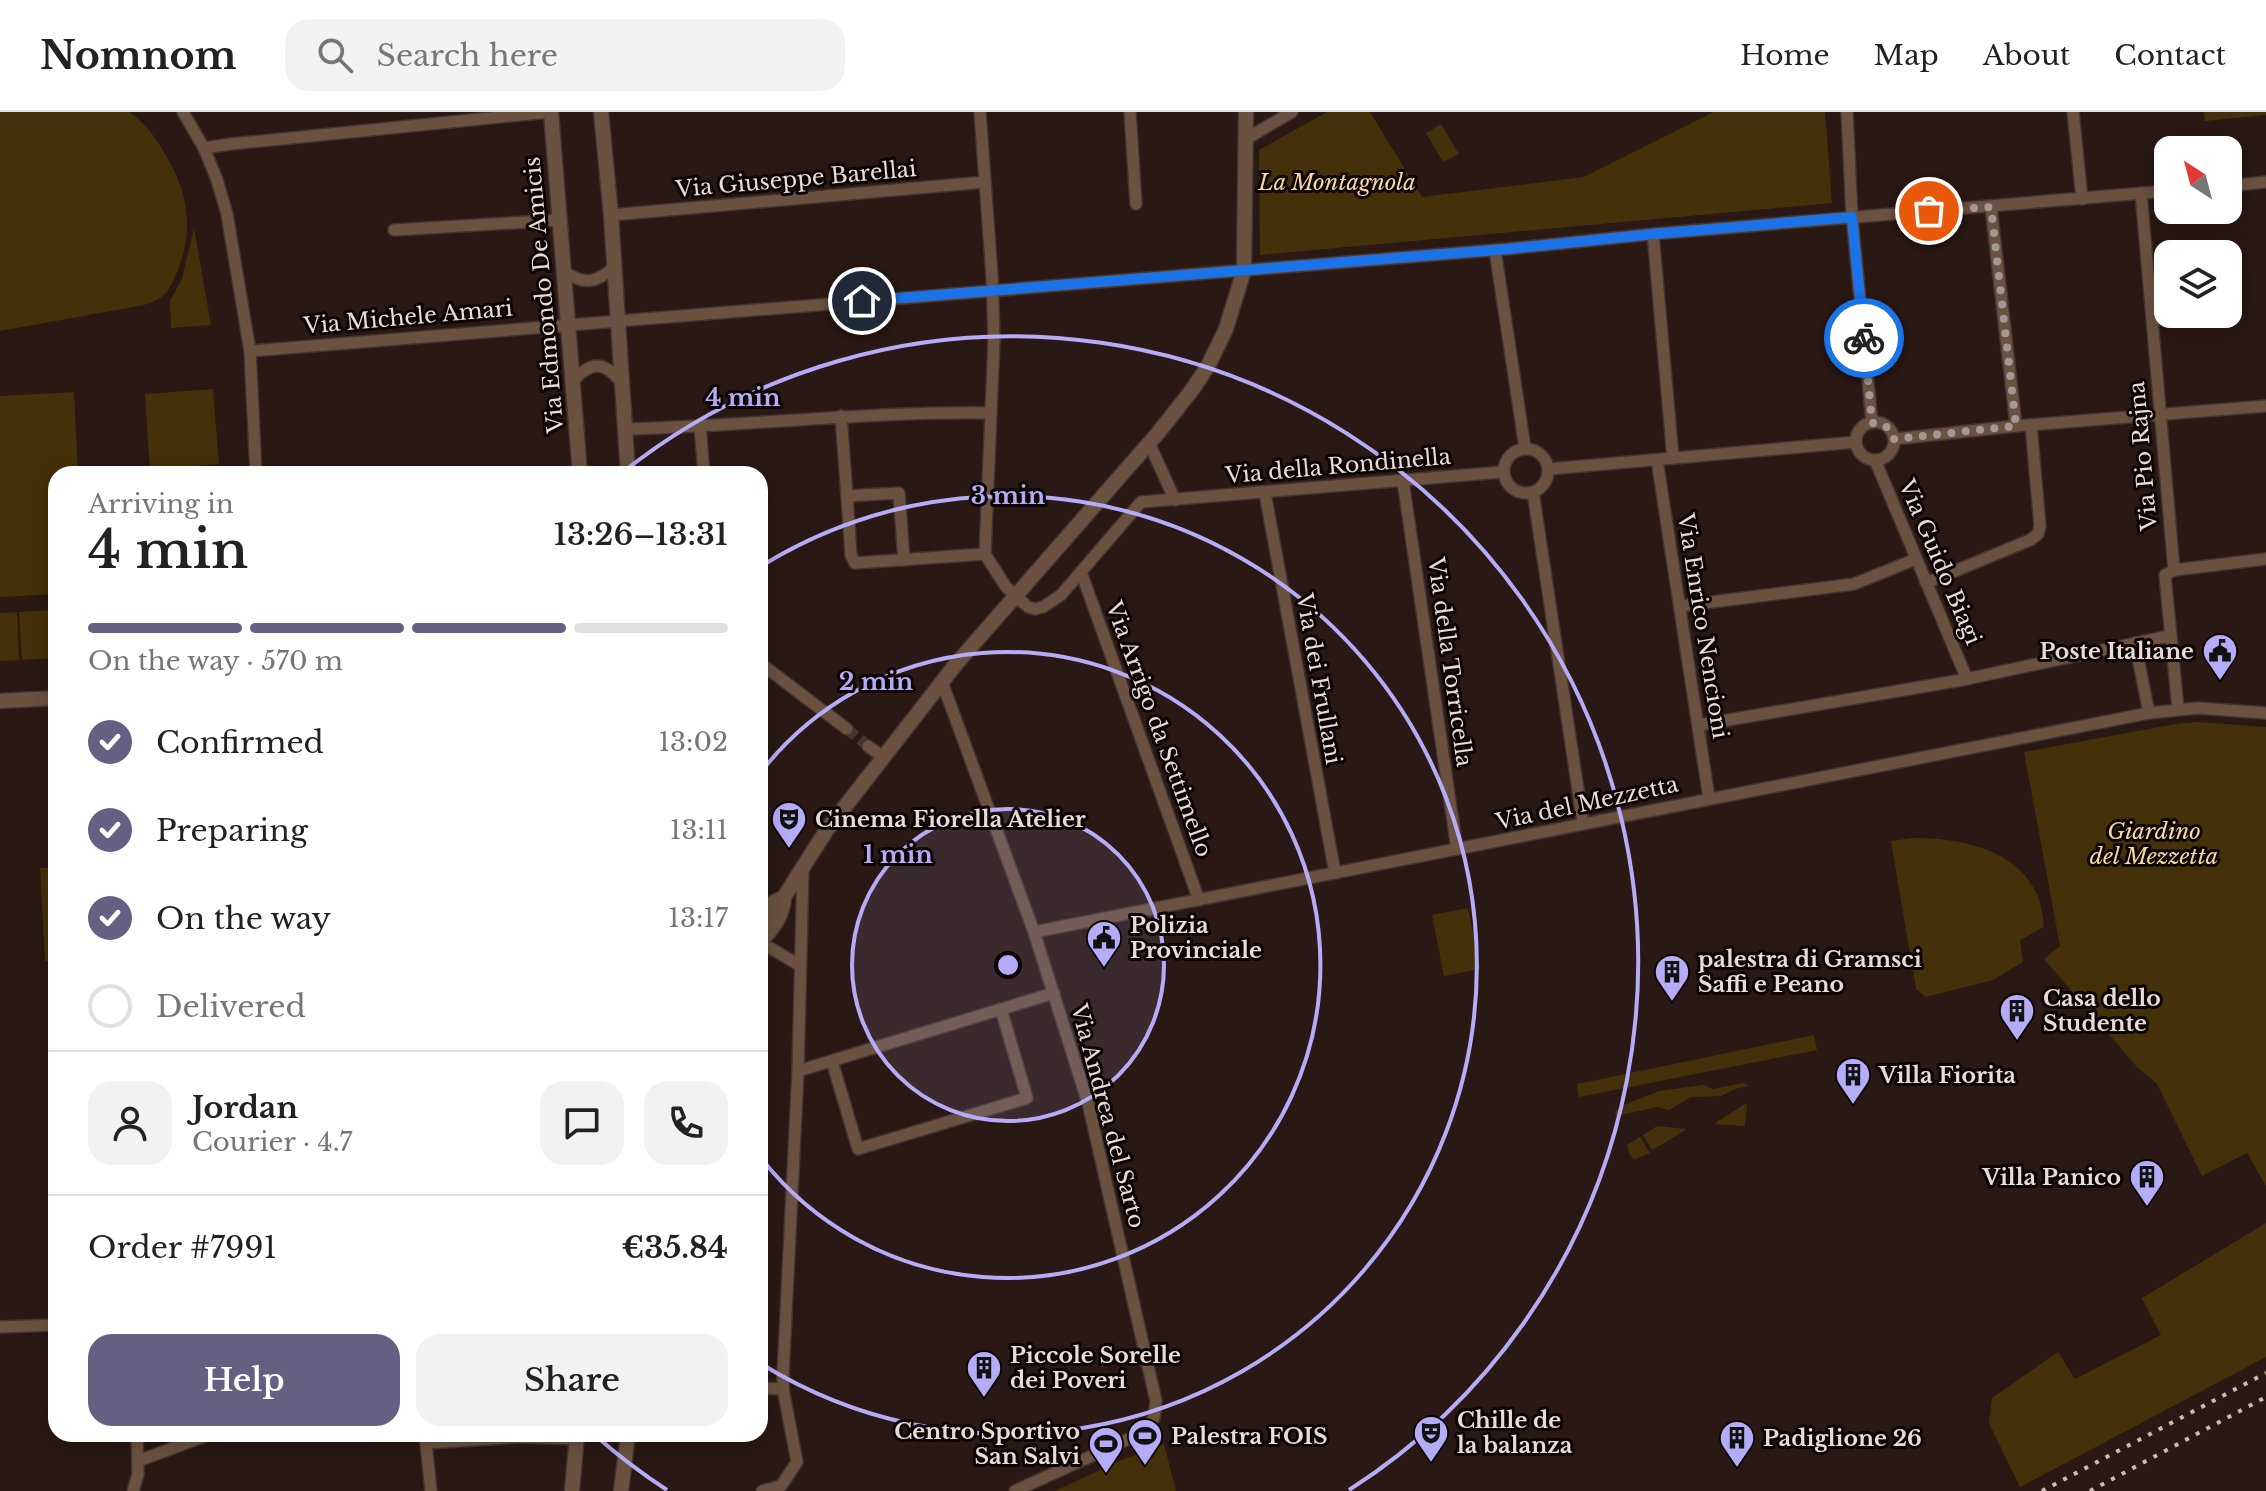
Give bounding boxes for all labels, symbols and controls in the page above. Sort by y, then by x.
search box [285,19,845,91]
text: Nomnom [40,32,237,79]
icon: search [313,33,357,77]
text: Search here [377,37,558,74]
text: Home [1740,38,1830,73]
text: Map [1874,38,1939,73]
text: About [1983,38,2070,73]
text: Contact [2114,38,2226,73]
north arrow [2154,136,2242,224]
map controls [2154,136,2242,328]
street label: Via Giuseppe Barellai [674,155,918,203]
street label: Via Edmondo De Amicis [518,156,570,435]
park label: La Montagnola [1257,169,1416,196]
pin [1895,177,1963,245]
icon: bag [1907,189,1951,233]
button: layers [2154,240,2242,328]
pin [828,267,896,335]
icon: home [840,279,884,323]
street label: Via Michele Amari [301,294,514,340]
courier [1824,298,1904,378]
icon: bike [1842,316,1886,360]
street label: Via Pio Rajna [2123,379,2163,533]
text: 4 min [706,383,781,412]
street label: Via della Rondinella [1223,443,1453,489]
street label: Via Guido Biagi [1893,474,1987,649]
text: 3 min [971,481,1046,510]
text: Arriving in [88,488,234,520]
street label: Via Enrico Nencioni [1672,510,1734,741]
text: 13:26–13:31 [554,516,728,553]
text: 4 min [88,518,248,582]
street label: Via della Torricella [1422,555,1478,769]
street label: Via dei Frullani [1291,590,1347,767]
street label: Via Arrigo da Settimello [1100,597,1218,861]
public building icon: Poste Italiane [2201,632,2239,682]
place label: Poste Italiane [2040,638,2194,665]
text: On the way · 570 m [88,645,343,677]
text: 2 min [839,667,914,696]
icon: check [88,720,132,764]
text: Confirmed [156,724,324,761]
text: 13:02 [658,726,728,758]
street label: Via del Mezzetta [1492,770,1681,836]
theatre icon: Cinema Fiorella Atelier [770,800,808,850]
place label: Cinema Fiorella Atelier [815,806,1086,833]
icon: check [88,808,132,852]
text: Preparing [156,812,308,849]
text: 13:11 [670,814,728,846]
park label: Giardino del Mezzetta [2090,818,2218,870]
text: 1 min [863,840,933,869]
icon: check [88,896,132,940]
text: On the way [156,900,331,937]
text: 13:17 [668,902,728,934]
place label: Polizia Provinciale [1130,912,1262,964]
public building icon: Polizia Provinciale [1085,919,1123,969]
place label: palestra di Gramsci Saffi e Peano [1698,946,1922,998]
centre of rings [994,951,1022,979]
building icon: palestra di Gramsci Saffi e Peano [1653,953,1691,1003]
place label: Casa dello Studente [2043,985,2161,1037]
text: Delivered [156,988,306,1025]
building icon: Casa dello Studente [1998,992,2036,1042]
street label: Via Andrea del Sarto [1065,1000,1151,1231]
building icon: Villa Fiorita [1834,1056,1872,1106]
place label: Villa Fiorita [1878,1062,2016,1089]
button: person [88,1081,172,1165]
button: chat [540,1081,624,1165]
button: phone [644,1081,728,1165]
text: Jordan [192,1089,298,1126]
text: Courier · 4.7 [192,1126,352,1158]
building icon: Villa Panico [2128,1158,2166,1208]
place label: Villa Panico [1982,1164,2121,1191]
text: Order #7991 [88,1229,277,1266]
text: €35.84 [621,1229,728,1266]
button: Help [88,1334,400,1426]
button: Share [416,1334,728,1426]
place label: Piccole Sorelle dei Poveri [1010,1342,1181,1394]
building icon: Piccole Sorelle dei Poveri [965,1349,1003,1399]
place label: Chille de la balanza [1457,1407,1573,1459]
theatre icon: Chille de la balanza [1412,1414,1450,1464]
sports icon: Palestra FOIS [1126,1417,1164,1467]
place label: Centro Sportivo San Salvi [894,1418,1080,1470]
building icon: Padiglione 26 [1718,1419,1756,1469]
place label: Palestra FOIS [1171,1423,1328,1450]
sports icon: Centro Sportivo San Salvi [1087,1425,1125,1475]
place label: Padiglione 26 [1763,1425,1922,1452]

